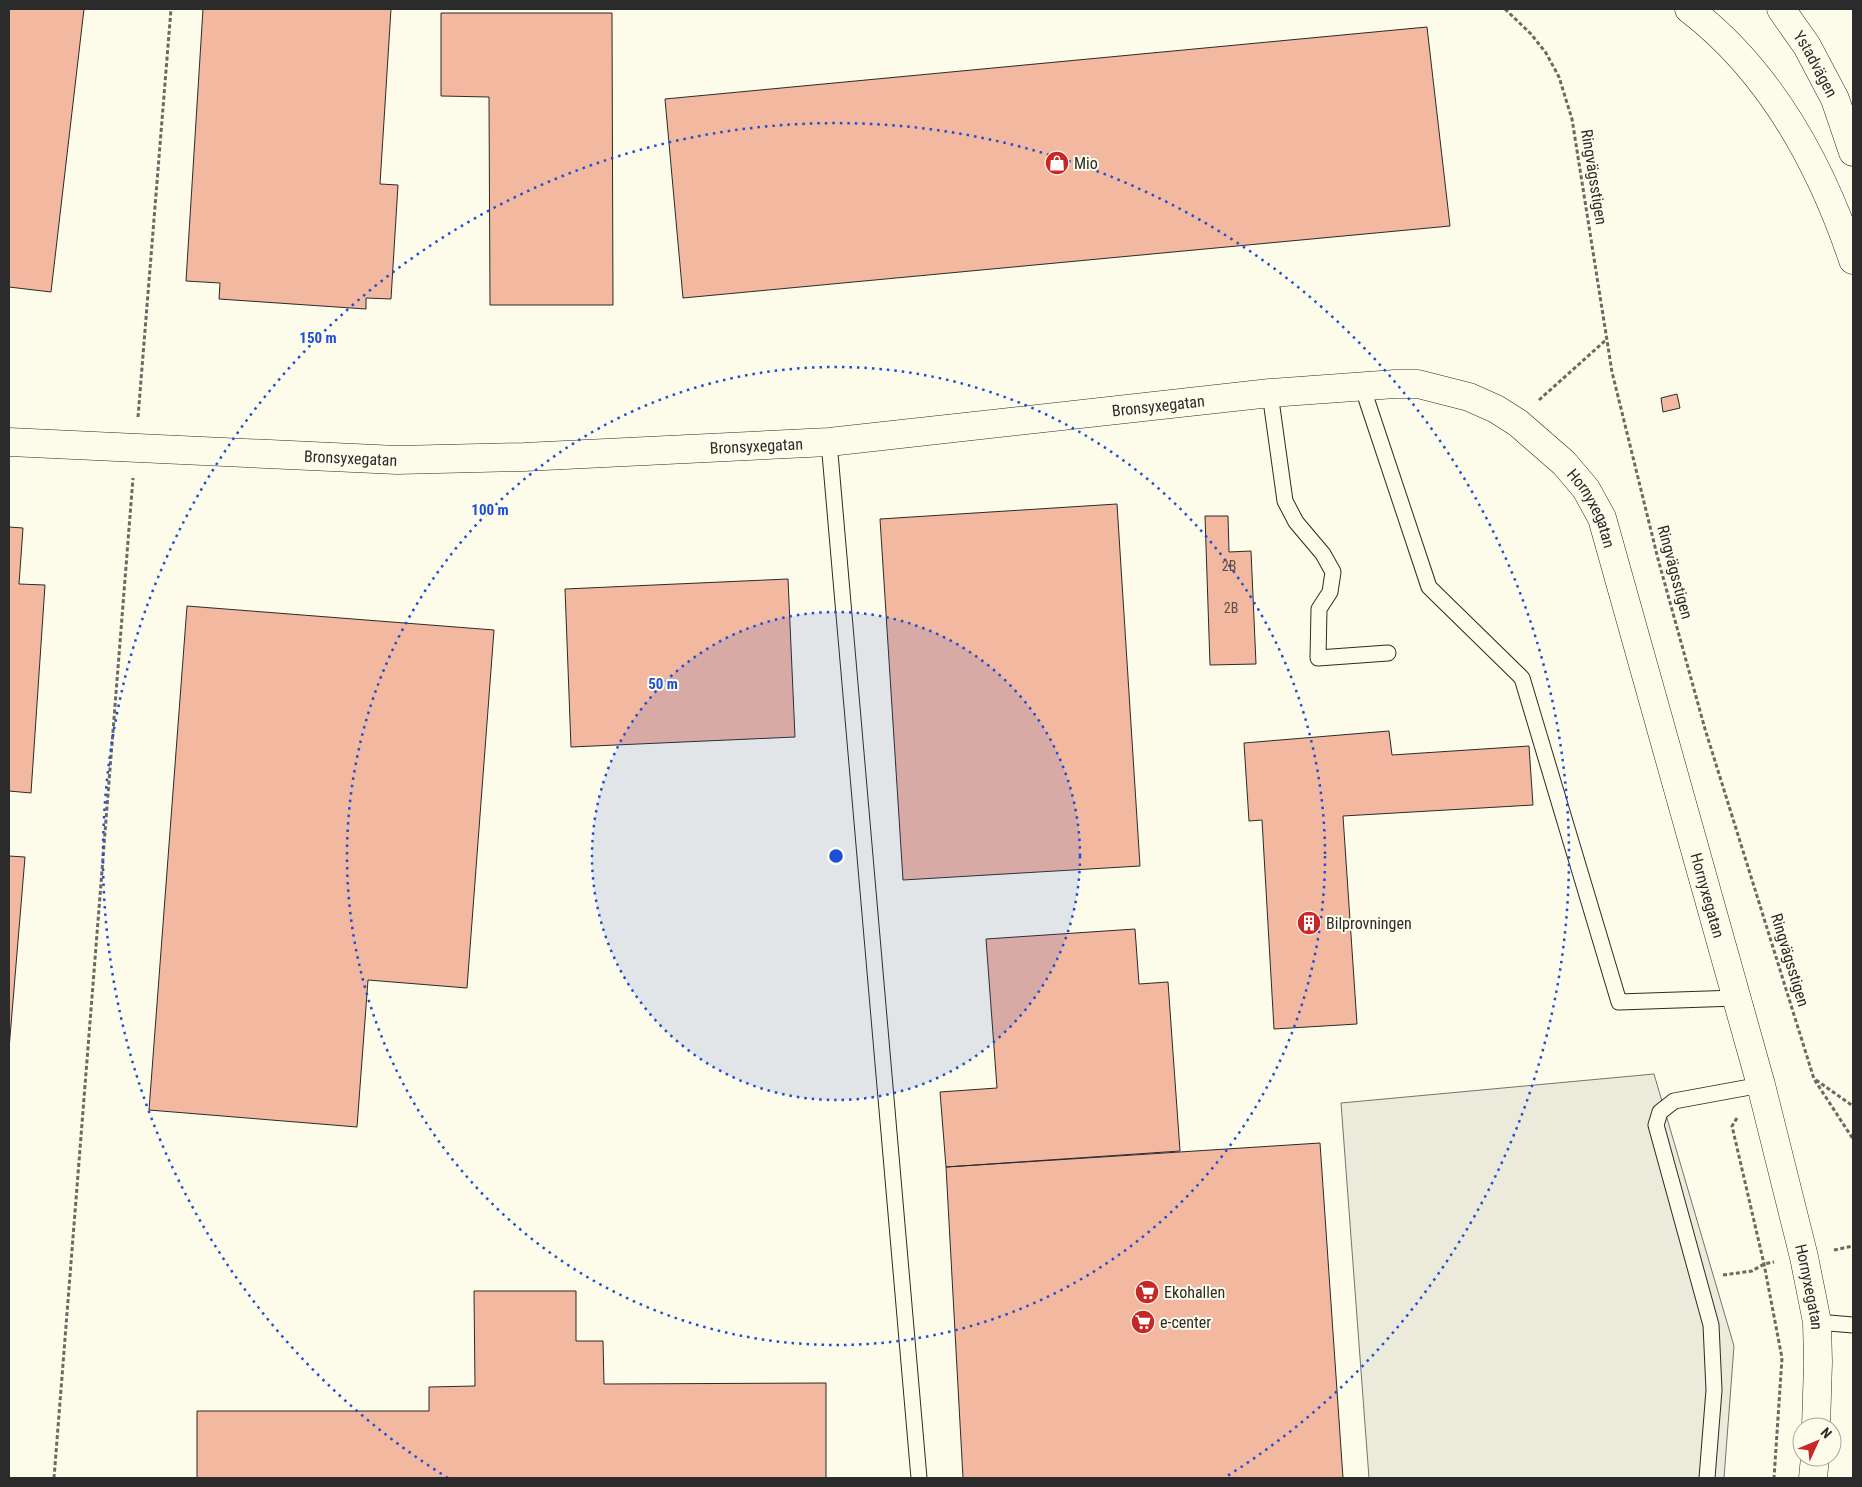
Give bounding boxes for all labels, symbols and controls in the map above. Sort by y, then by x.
street label: Ystadvägen [1790,27,1842,100]
street label: Ringvägsstigen [1577,128,1611,226]
shop icon: Mio [1044,150,1070,176]
place label: Mio [1074,154,1098,173]
text: 150 m [299,329,337,347]
street label: Bronsyxegatan [1111,391,1206,420]
street label: Bronsyxegatan [709,434,803,457]
street label: Bronsyxegatan [304,446,398,470]
street label: Hornyxegatan [1563,465,1619,550]
text: 100 m [471,501,509,519]
street label: Ringvägsstigen [1653,523,1697,621]
house number: 2B [1222,558,1236,574]
house number: 2B [1224,600,1238,616]
text: 50 m [648,675,678,693]
centre of rings [827,847,845,865]
street label: Hornyxegatan [1687,851,1729,940]
building icon: Bilprovningen [1296,910,1322,936]
street label: Ringvägsstigen [1767,911,1813,1009]
place label: Bilprovningen [1326,914,1412,933]
street label: Hornyxegatan [1792,1242,1827,1330]
supermarket icon: Ekohallen [1134,1279,1160,1305]
place label: Ekohallen [1164,1283,1225,1302]
supermarket icon: e-center [1130,1309,1156,1335]
place label: e-center [1160,1313,1211,1332]
north arrow [1792,1417,1842,1467]
text: N [1818,1424,1835,1442]

